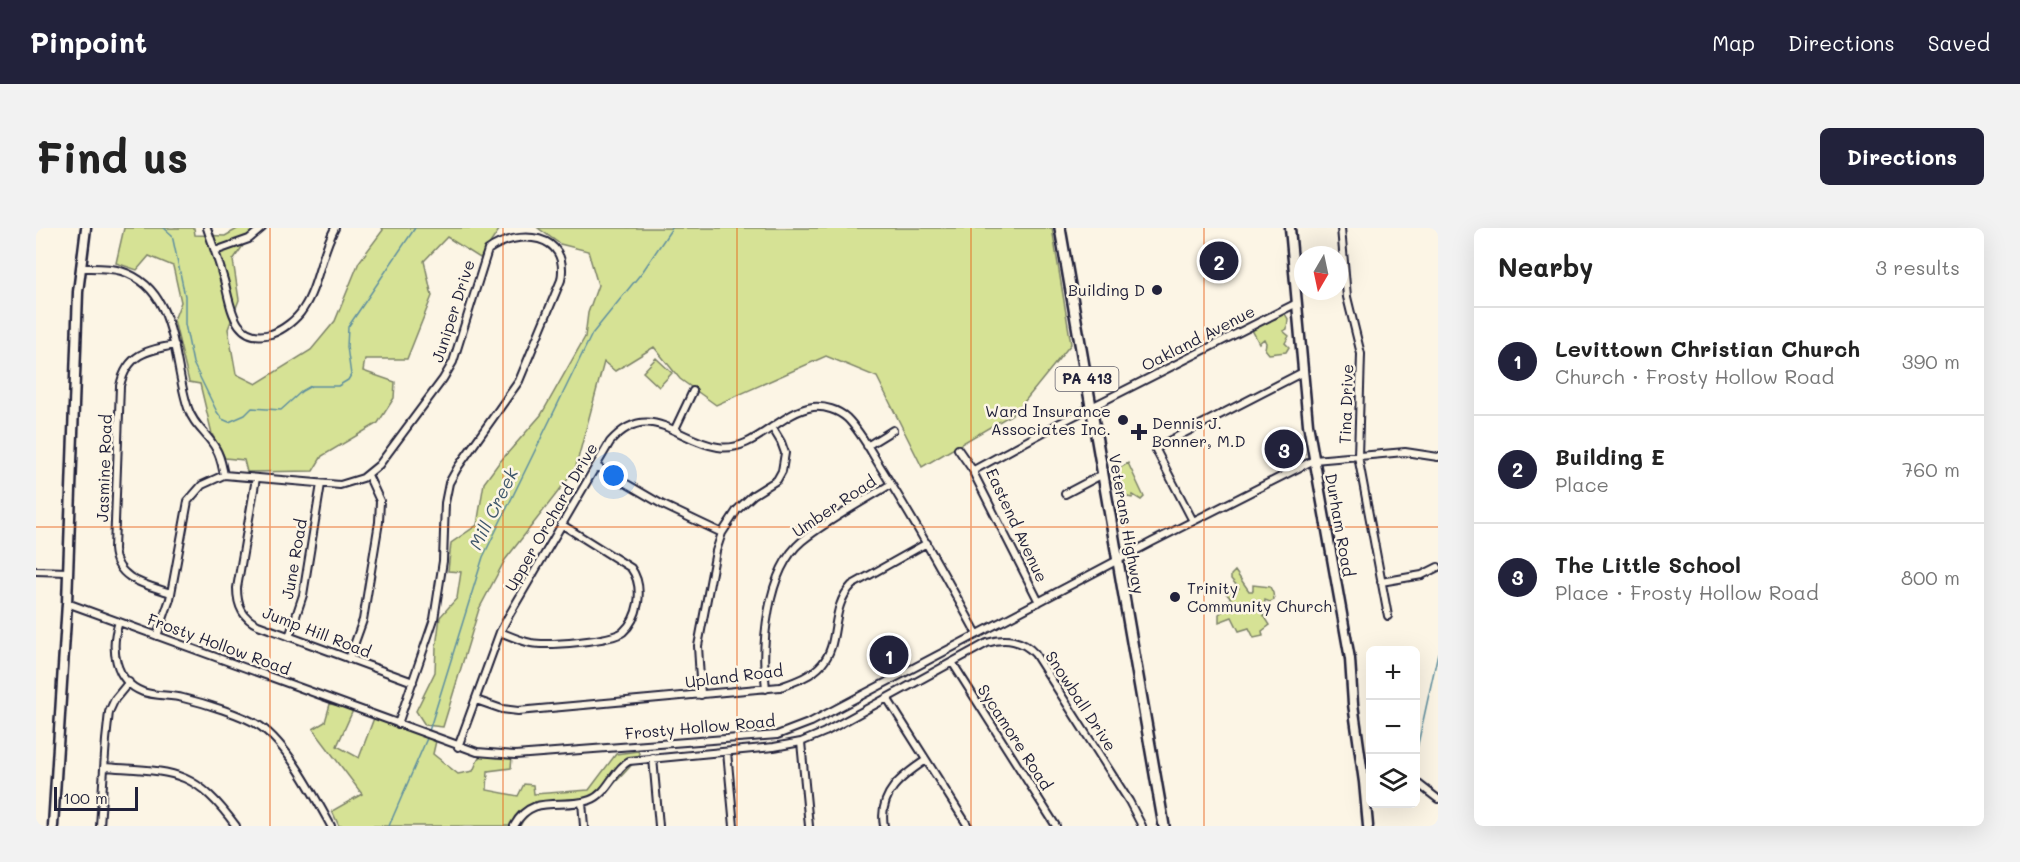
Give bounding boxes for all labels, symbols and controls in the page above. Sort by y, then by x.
text: Pinpoint [30,24,147,60]
text: Map [1712,29,1755,56]
text: Directions [1788,29,1895,56]
text: Saved [1928,29,1990,56]
button: Directions [1820,128,1984,185]
text: Find us [36,129,188,184]
pin: 2 [1200,238,1238,284]
north arrow [1294,246,1348,300]
text: Nearby [1498,250,1593,284]
text: 3 results [1875,254,1960,280]
street label: Juniper Drive [426,257,479,365]
place label: Building D [1068,279,1145,300]
marker: Building D [1150,283,1164,297]
street label: Oakland Avenue [1137,300,1258,375]
text: Levittown Christian Church [1555,334,1860,363]
text: 1 [1513,348,1522,374]
text: 390 m [1902,348,1960,374]
text: Church · Frosty Hollow Road [1555,363,1834,389]
street label: Tina Drive [1334,364,1357,444]
road number: PA 413 [1056,367,1118,391]
place label: Ward Insurance Associates Inc. [985,400,1111,439]
place label: Dennis J. Bonner, M.D [1152,412,1246,451]
marker: Ward Insurance Associates Inc. [1116,413,1130,427]
street label: Jasmine Road [91,414,116,522]
marker: Dennis J. Bonner, M.D [1130,423,1148,441]
pin: 3 [1264,426,1304,472]
street label: Upper Orchard Drive [499,439,602,595]
text: Building E [1555,442,1665,471]
street label: Veterans Highway [1105,452,1150,596]
text: 2 [1512,456,1523,482]
text: 760 m [1902,456,1960,482]
your location [599,461,628,490]
water label: Mill Creek [463,463,523,554]
street label: Eastend Avenue [982,464,1053,585]
street label: Umber Road [788,470,880,541]
text: Place [1555,471,1609,497]
street label: Durham Road [1321,472,1360,578]
street label: June Road [276,517,311,601]
text: The Little School [1555,550,1741,579]
text: 3 [1512,564,1524,590]
text: 800 m [1901,564,1960,590]
place label: Trinity Community Church [1187,577,1332,616]
text: Place · Frosty Hollow Road [1555,579,1819,605]
marker: Trinity Community Church [1168,590,1182,604]
street label: Jump Hill Road [260,601,374,662]
street label: Frosty Hollow Road [145,608,294,679]
pin: 1 [870,632,908,678]
map controls [1366,646,1420,808]
button: + [1366,646,1420,700]
street label: Snowball Drive [1041,647,1122,755]
street label: Upland Road [684,659,784,692]
street label: Sycamore Road [973,680,1057,794]
button: − [1366,700,1420,754]
street label: Frosty Hollow Road [624,709,776,744]
button: layers [1366,754,1420,808]
scale bar [54,784,138,812]
text: 100 m [63,787,108,808]

